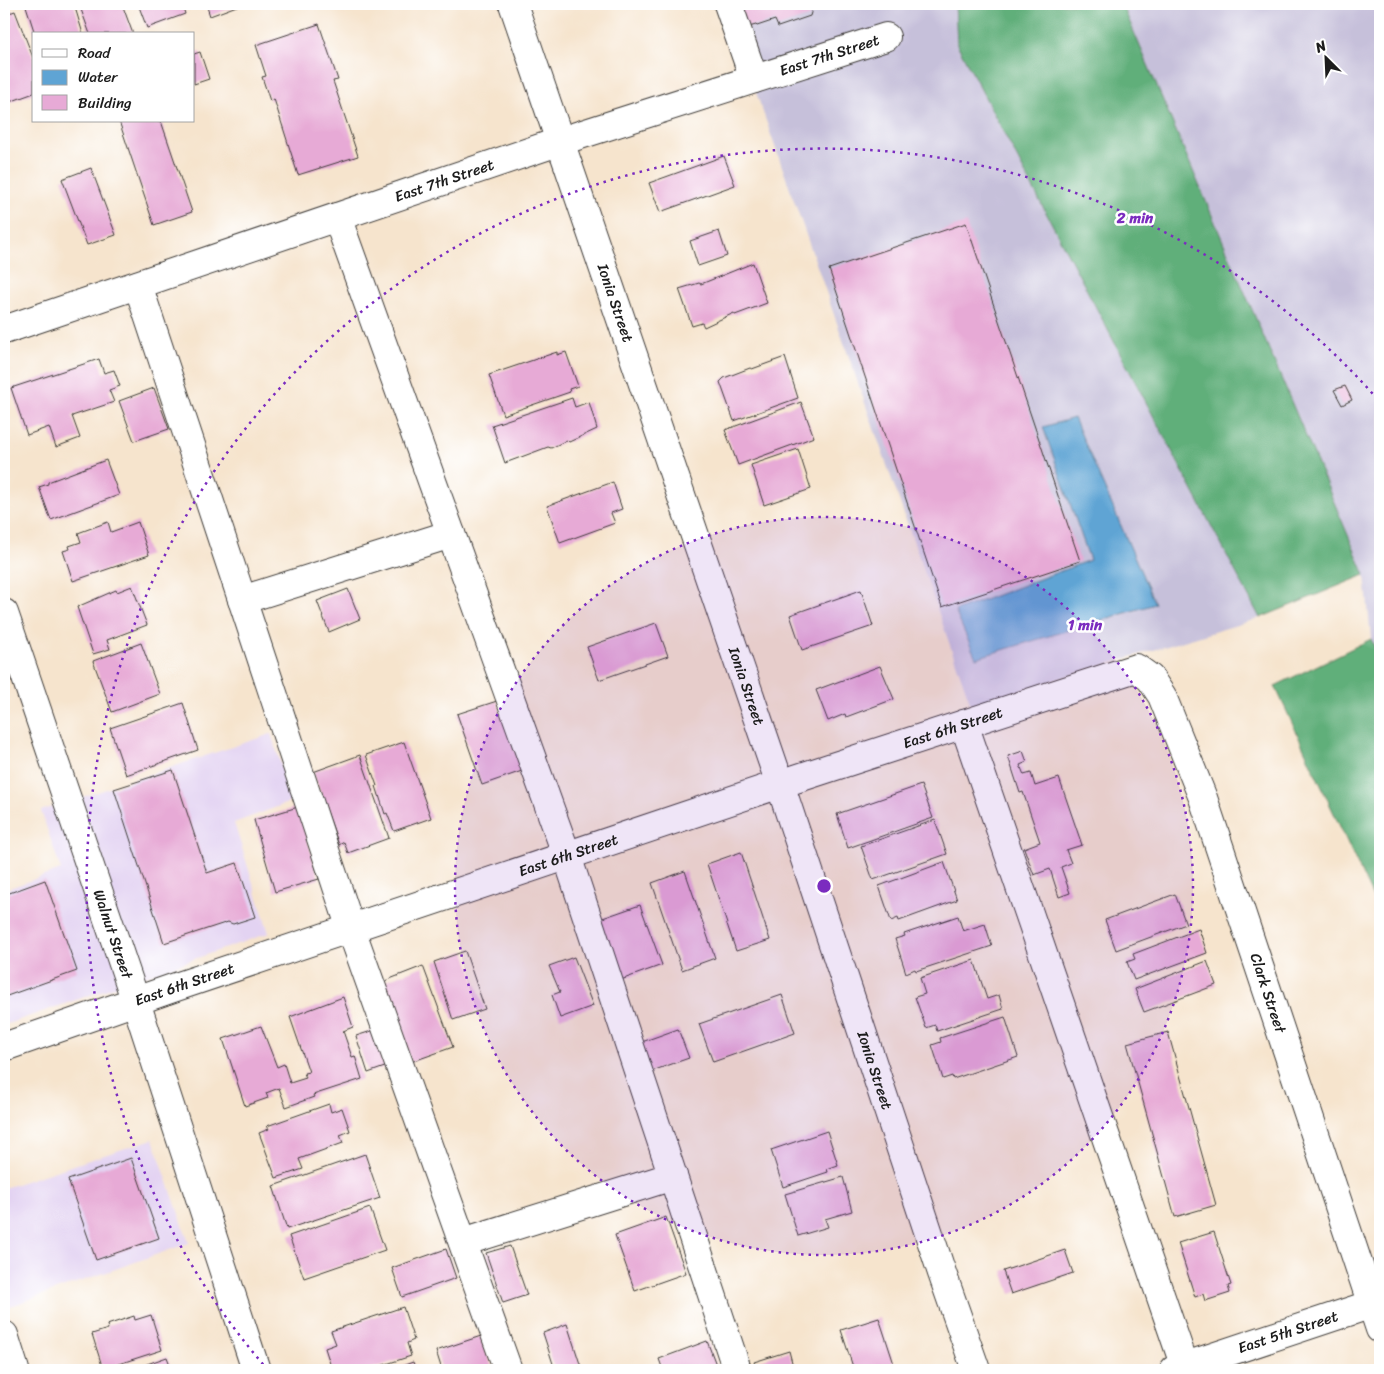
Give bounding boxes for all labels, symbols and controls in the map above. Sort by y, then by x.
street label: East 7th Street [776,27,883,83]
legend [32,32,195,122]
north arrow [1302,32,1352,82]
text: N [1310,33,1331,60]
text: Road [78,40,111,66]
text: Water [78,64,118,90]
text: Building [78,90,132,116]
street label: East 7th Street [391,151,498,210]
text: 2 min [1116,205,1154,231]
street label: Ionia Street [590,259,641,346]
text: 1 min [1068,612,1103,638]
street label: Ionia Street [721,642,772,729]
street label: East 6th Street [899,699,1006,756]
street label: East 6th Street [515,826,622,884]
centre of rings [815,877,833,895]
street label: Walnut Street [86,886,140,983]
street label: Clark Street [1243,949,1294,1037]
street label: East 6th Street [131,955,238,1013]
street label: Ionia Street [849,1027,900,1113]
street label: East 5th Street [1234,1303,1342,1361]

